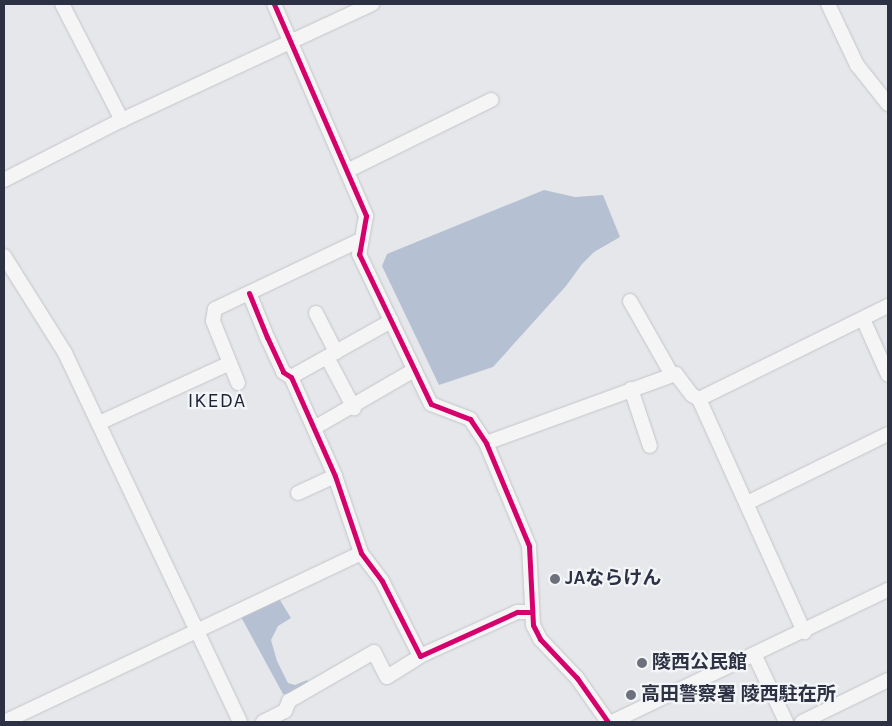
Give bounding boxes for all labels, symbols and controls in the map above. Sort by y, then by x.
district label: IKEDA [187,388,247,412]
place label: JAならけん [565,568,661,590]
marker: JAならけん [549,573,561,585]
place label: 陵西公民館 [652,652,747,674]
marker: 陵西公民館 [636,657,648,669]
place label: 高田警察署 陵西駐在所 [641,684,836,706]
marker: 高田警察署 陵西駐在所 [625,689,637,701]

